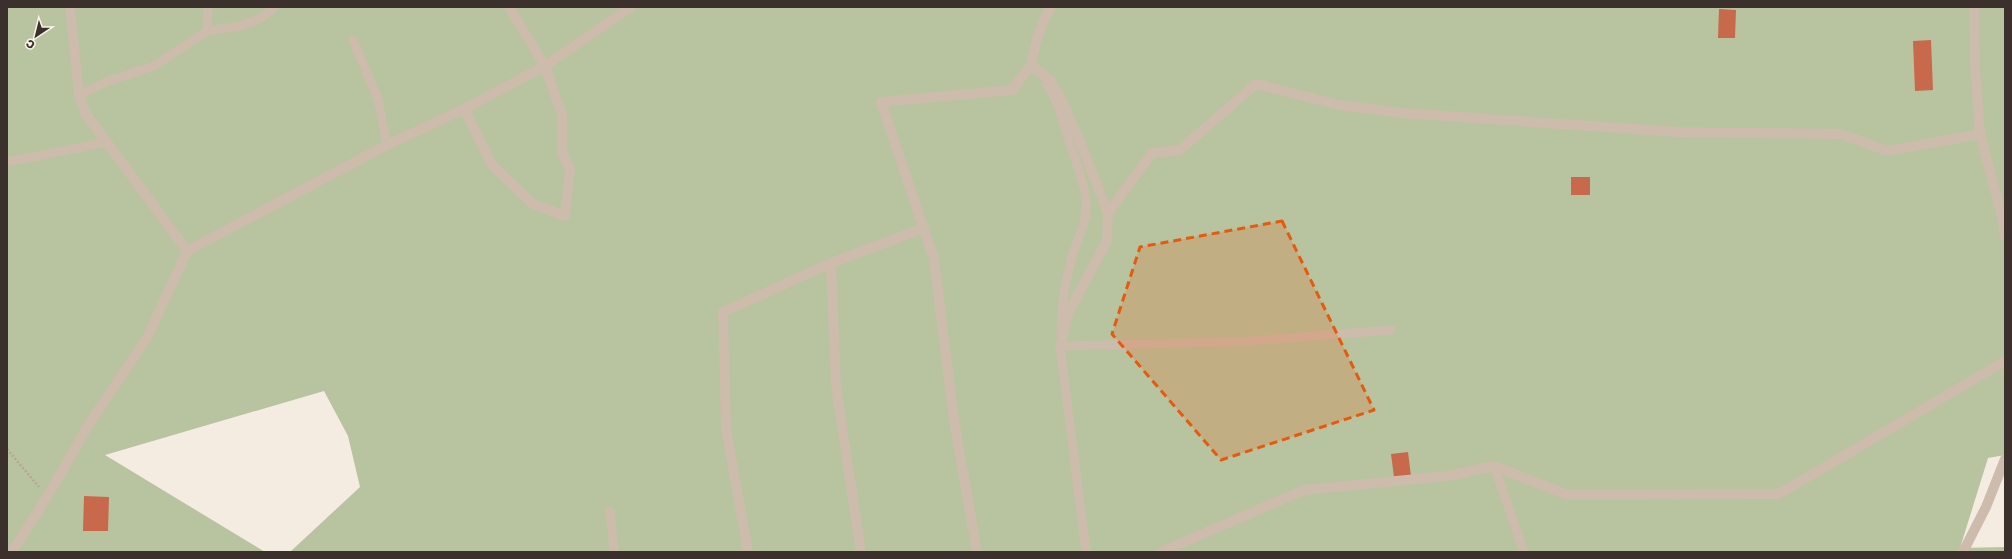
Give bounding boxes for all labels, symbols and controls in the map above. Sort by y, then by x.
north arrow [16,16,56,56]
text: С [23,36,37,51]

